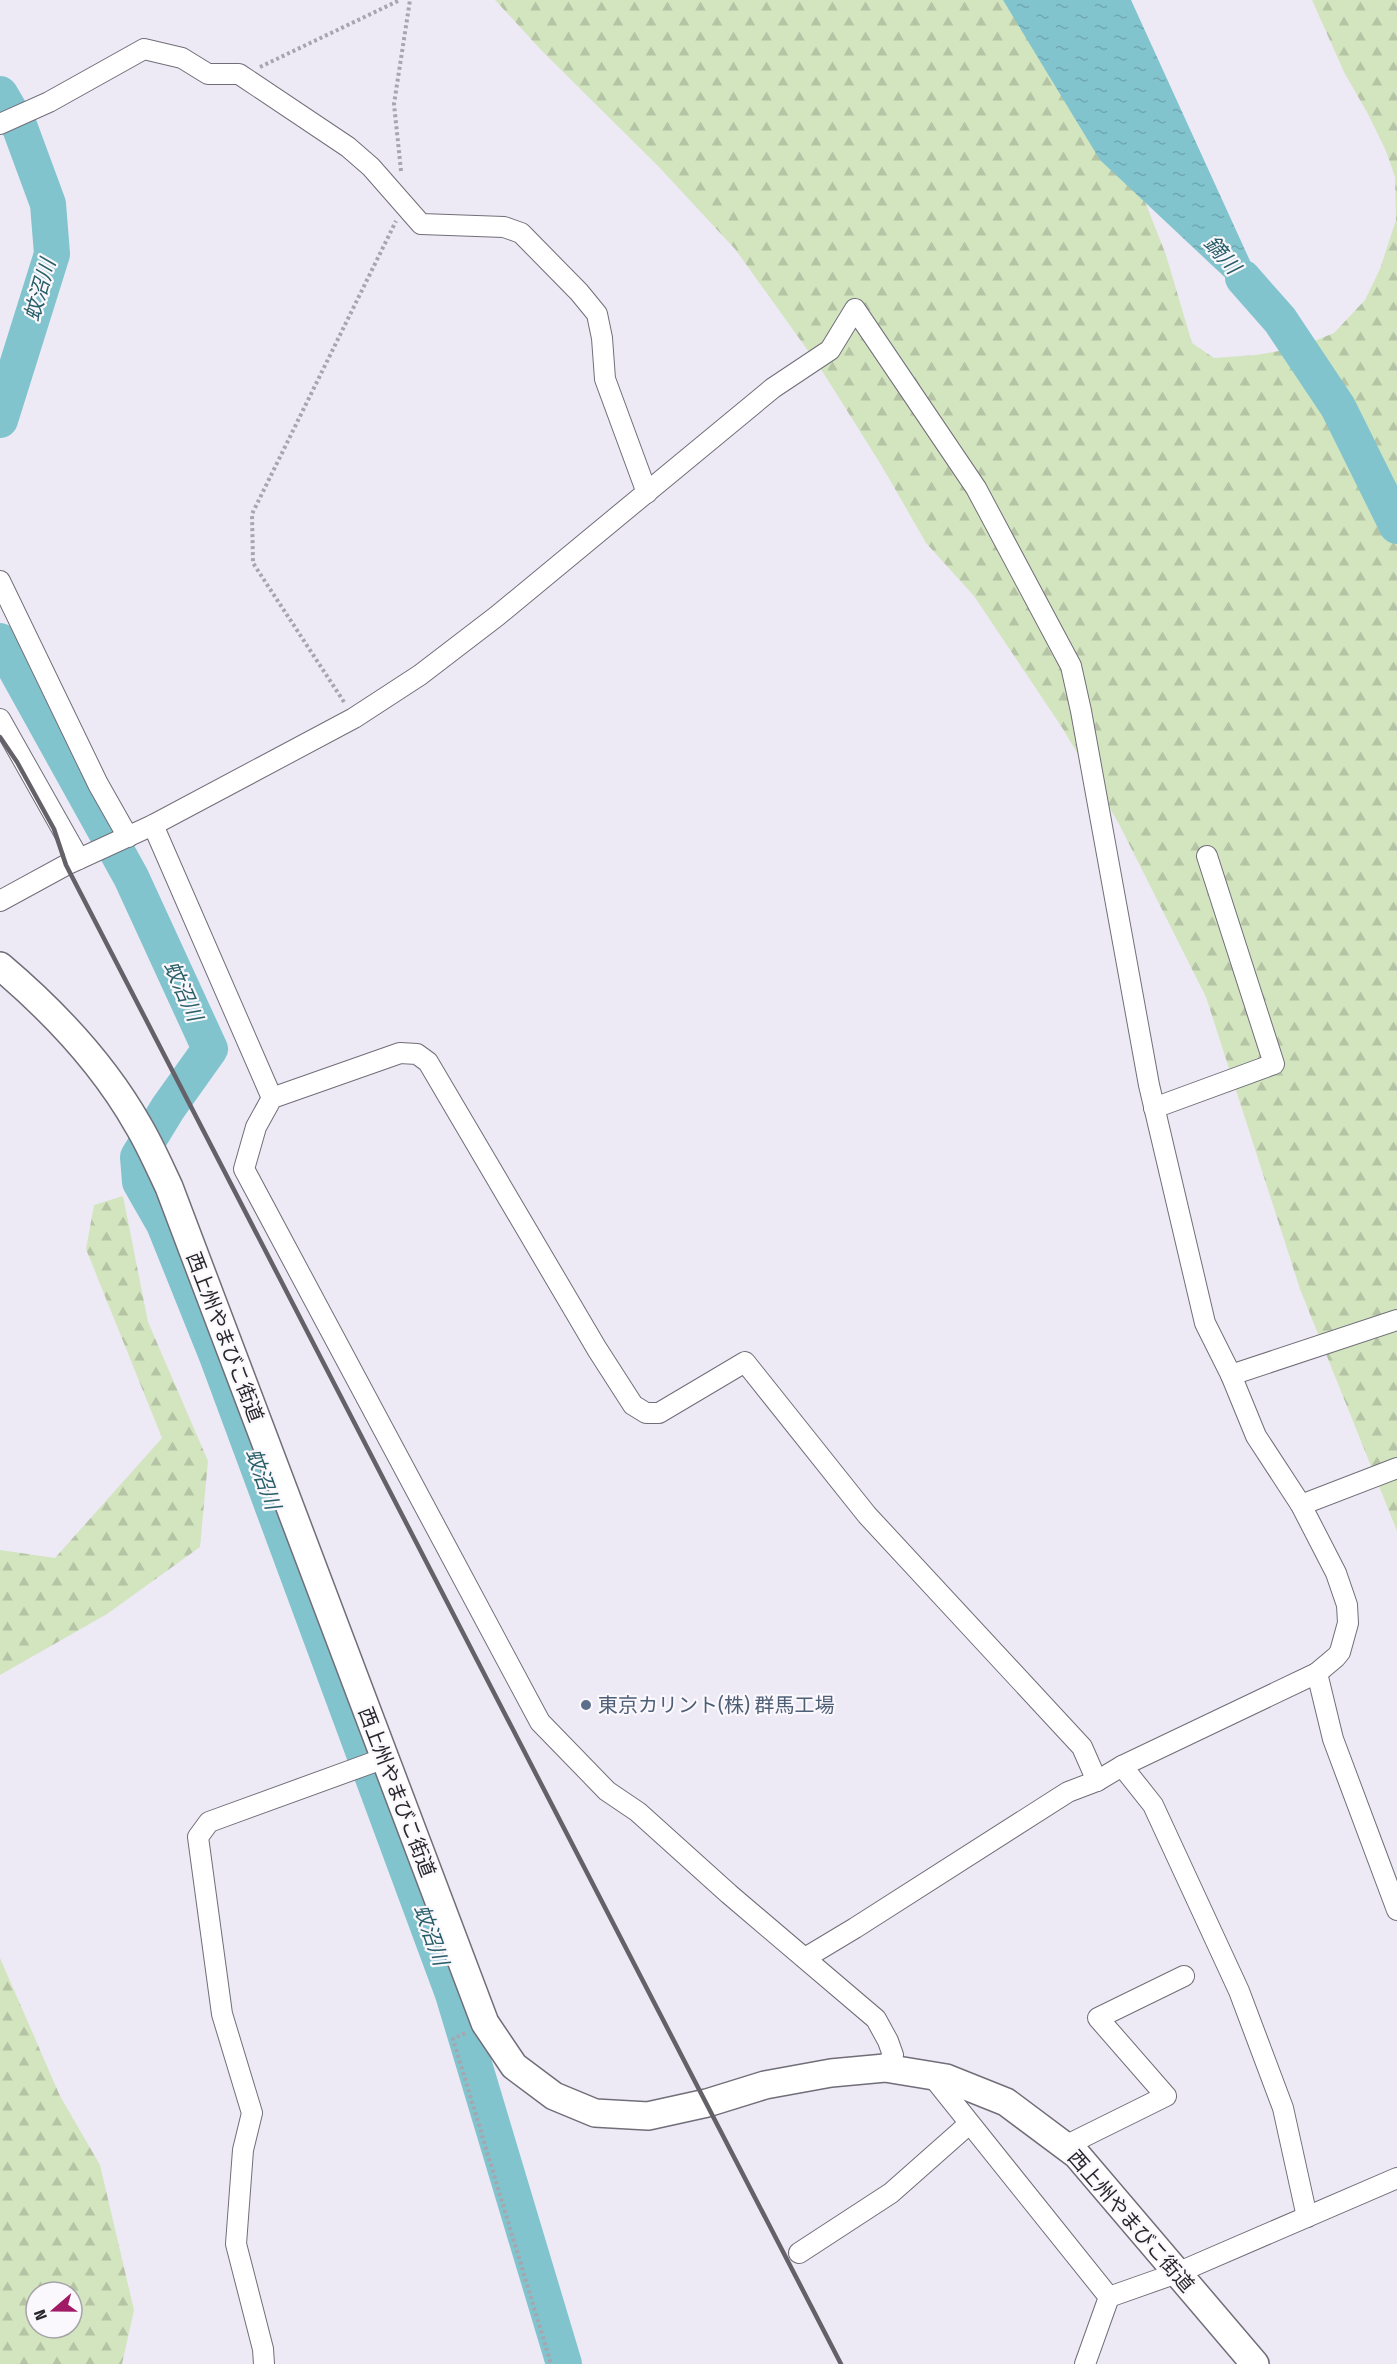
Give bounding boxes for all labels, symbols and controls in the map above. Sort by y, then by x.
water label: 鏑川 [1198,231,1247,281]
water label: 蚊沼川 [19,254,62,324]
water label: 蚊沼川 [158,957,209,1027]
street label: 西上州やまびこ街道 [182,1249,268,1425]
water label: 蚊沼川 [240,1445,287,1515]
place label: 東京カリント(株) 群馬工場 [598,1693,835,1717]
marker: 東京カリント(株) 群馬工場 [579,1698,593,1712]
street label: 西上州やまびこ街道 [354,1704,440,1880]
water label: 蚊沼川 [408,1901,455,1971]
street label: 西上州やまびこ街道 [1063,2145,1199,2297]
north arrow [24,2280,84,2340]
text: N [30,2307,51,2323]

